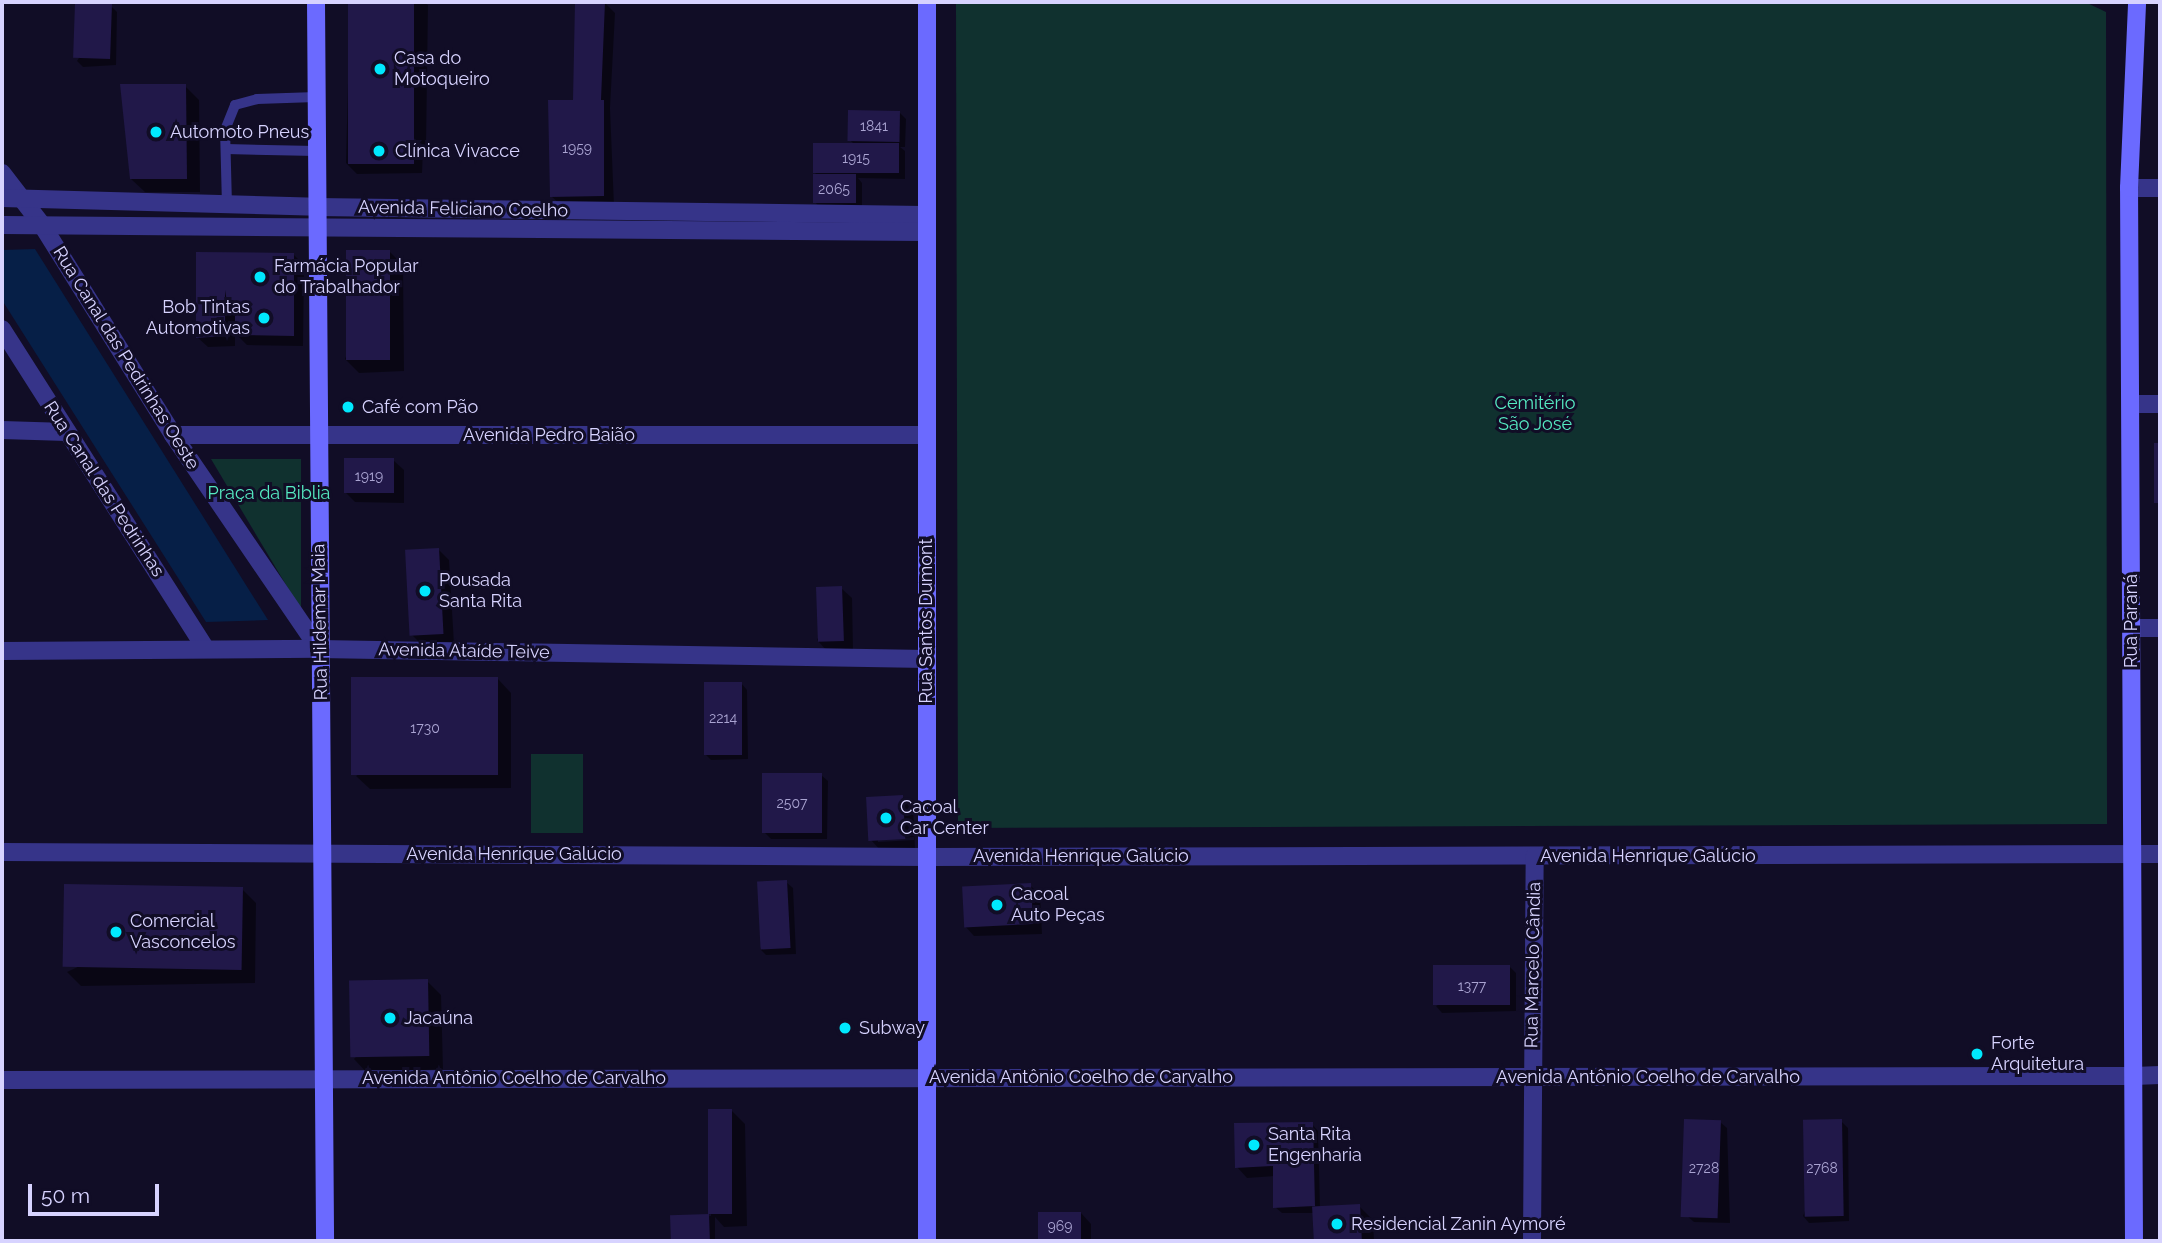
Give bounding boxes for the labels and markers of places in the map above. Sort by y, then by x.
place label: Casa do Motoqueiro [394,48,490,90]
marker: Casa do Motoqueiro [372,61,388,77]
place label: Automoto Pneus [170,121,309,143]
marker: Automoto Pneus [148,124,164,140]
place label: Clínica Vivacce [395,140,520,162]
marker: Clínica Vivacce [369,141,389,161]
place label: Farmácia Popular do Trabalhador [274,256,419,298]
marker: Farmácia Popular do Trabalhador [252,269,268,285]
place label: Bob Tintas Automotivas [146,297,250,340]
marker: Bob Tintas Automotivas [256,310,272,326]
place label: Café com Pão [362,396,478,418]
marker: Café com Pão [340,399,356,415]
place label: Pousada Santa Rita [439,570,522,612]
marker: Pousada Santa Rita [417,583,433,599]
place label: Cacoal Car Center [900,797,989,840]
marker: Cacoal Car Center [878,810,894,826]
place label: Cacoal Auto Peças [1011,884,1105,926]
marker: Cacoal Auto Peças [989,897,1005,913]
place label: Comercial Vasconcelos [130,911,235,954]
marker: Comercial Vasconcelos [108,924,124,940]
place label: Jacaúna [404,1007,473,1029]
marker: Jacaúna [382,1010,398,1026]
place label: Subway [859,1017,925,1039]
marker: Subway [837,1020,853,1036]
place label: Forte Arquitetura [1991,1033,2084,1076]
marker: Forte Arquitetura [1969,1046,1985,1062]
place label: Santa Rita Engenharia [1268,1124,1362,1166]
marker: Santa Rita Engenharia [1246,1137,1262,1153]
place label: Residencial Zanin Aymoré [1351,1213,1567,1235]
marker: Residencial Zanin Aymoré [1329,1216,1345,1232]

